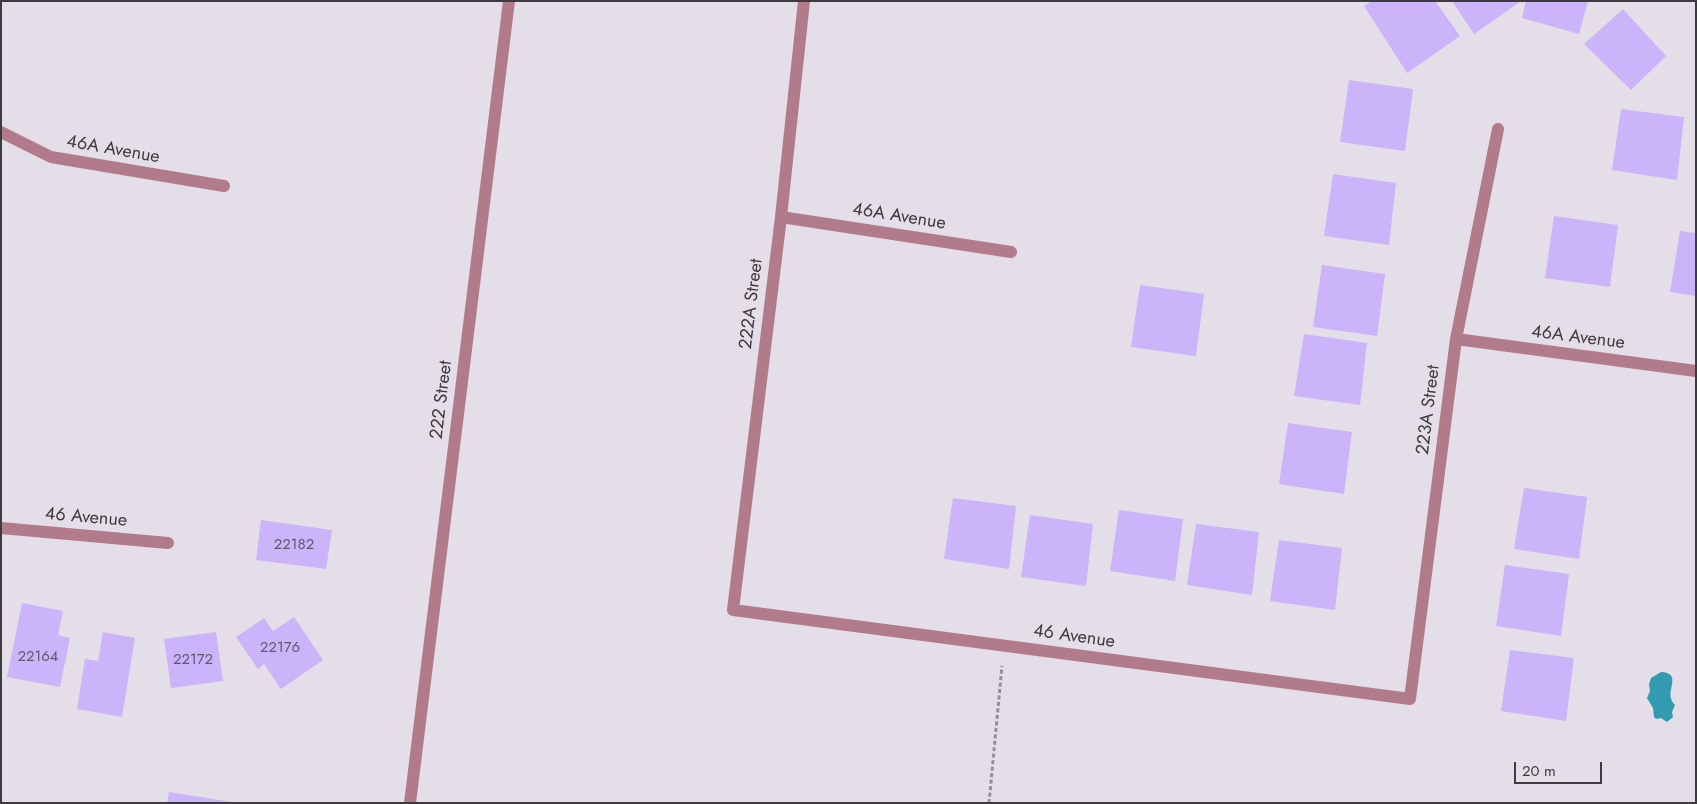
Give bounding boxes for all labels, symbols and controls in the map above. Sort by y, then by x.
street label: 46A Avenue [65,131,161,169]
street label: 46A Avenue [851,199,947,235]
street label: 222A Street [736,258,768,350]
street label: 46A Avenue [1530,322,1626,354]
street label: 222 Street [426,359,458,441]
street label: 223A Street [1413,364,1445,456]
street label: 46 Avenue [44,504,128,532]
house number: 22182 [274,536,314,554]
street label: 46 Avenue [1032,621,1116,653]
house number: 22176 [260,639,300,657]
house number: 22164 [17,648,59,666]
house number: 22172 [173,651,213,669]
scale bar [1517,752,1604,784]
text: 20 m [1522,760,1556,782]

